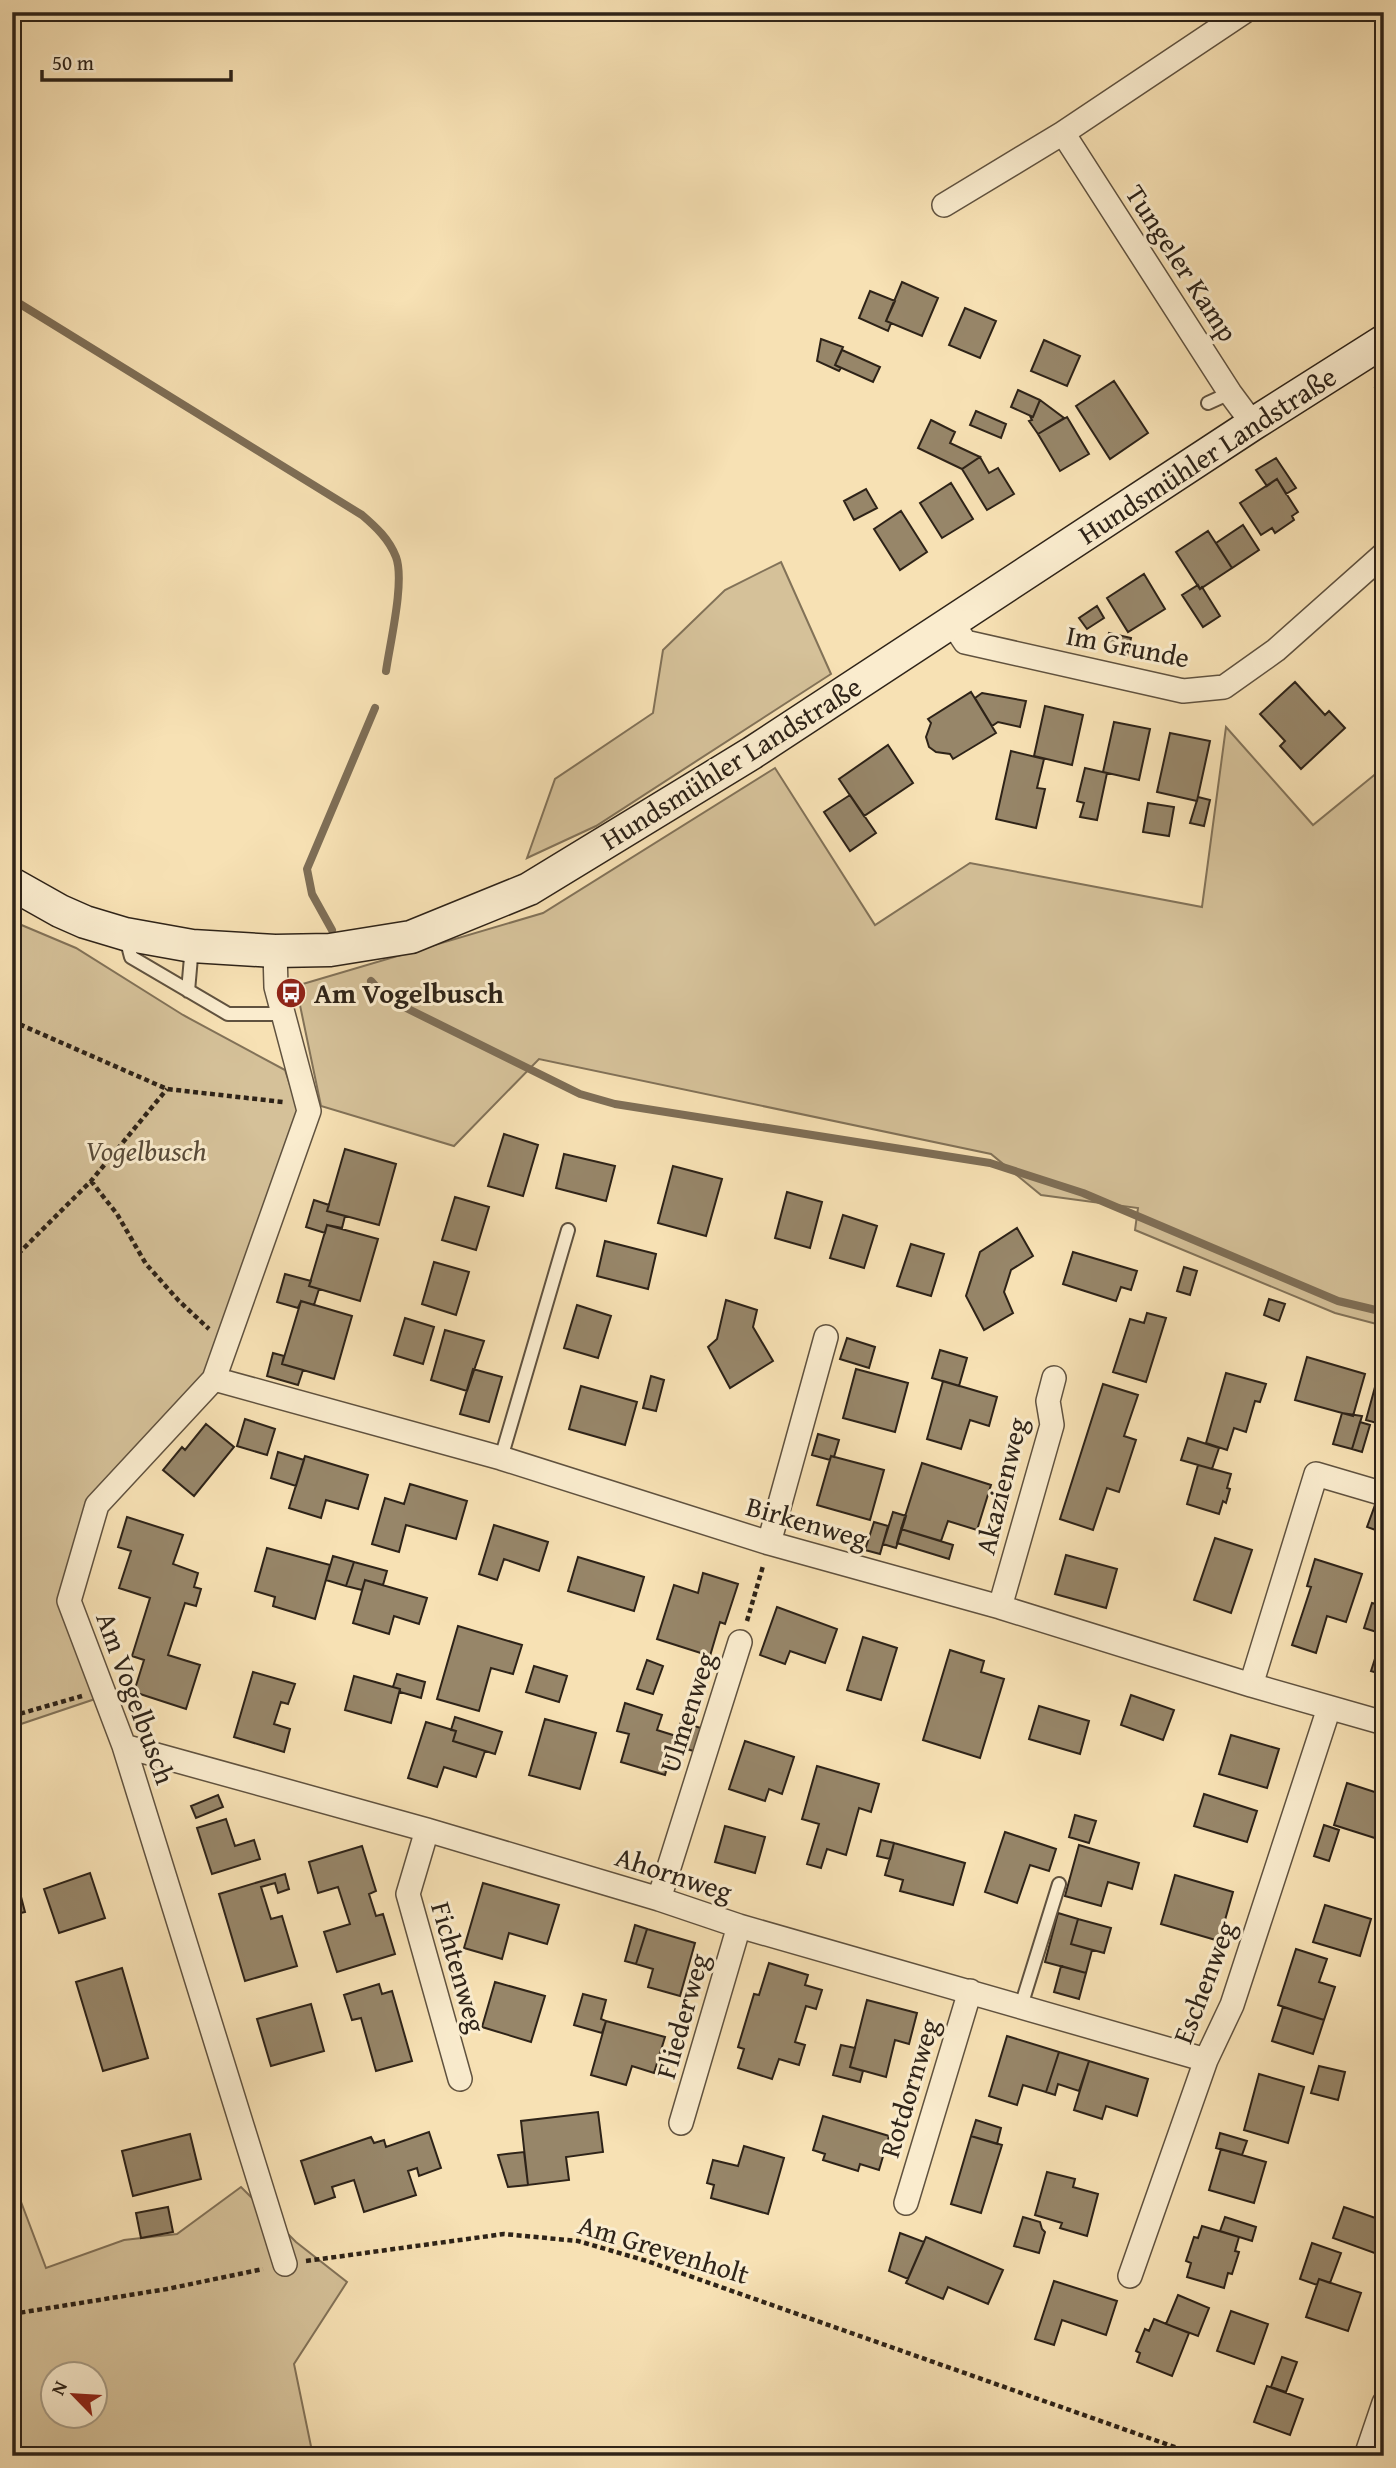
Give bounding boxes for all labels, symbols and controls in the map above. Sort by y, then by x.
scale bar [42,38,231,82]
text: 50 m [52,47,94,78]
street label: Tungeler Kamp [1116,176,1249,349]
street label: Hundsmühler Landstraße [1070,356,1344,554]
street label: Im Grunde [1063,613,1193,678]
street label: Hundsmühler Landstraße [592,666,869,860]
place label: Am Vogelbusch [314,972,504,1013]
bus stop icon: Am Vogelbusch [274,976,308,1010]
park label: Vogelbusch [85,1130,207,1171]
street label: Akazienweg [964,1413,1037,1559]
street label: Birkenweg [742,1485,873,1558]
street label: Am Vogelbusch [86,1606,187,1790]
street label: Ulmenweg [648,1646,725,1777]
street label: Ahornweg [610,1835,738,1912]
street label: Fichtenweg [421,1897,498,2037]
street label: Eschenweg [1161,1915,1246,2049]
street label: Fliederweg [644,1948,719,2083]
street label: Rotdornweg [868,2013,949,2162]
street label: Am Grevenholt [574,2203,755,2294]
north arrow [38,2360,108,2430]
text: N [43,2376,74,2399]

